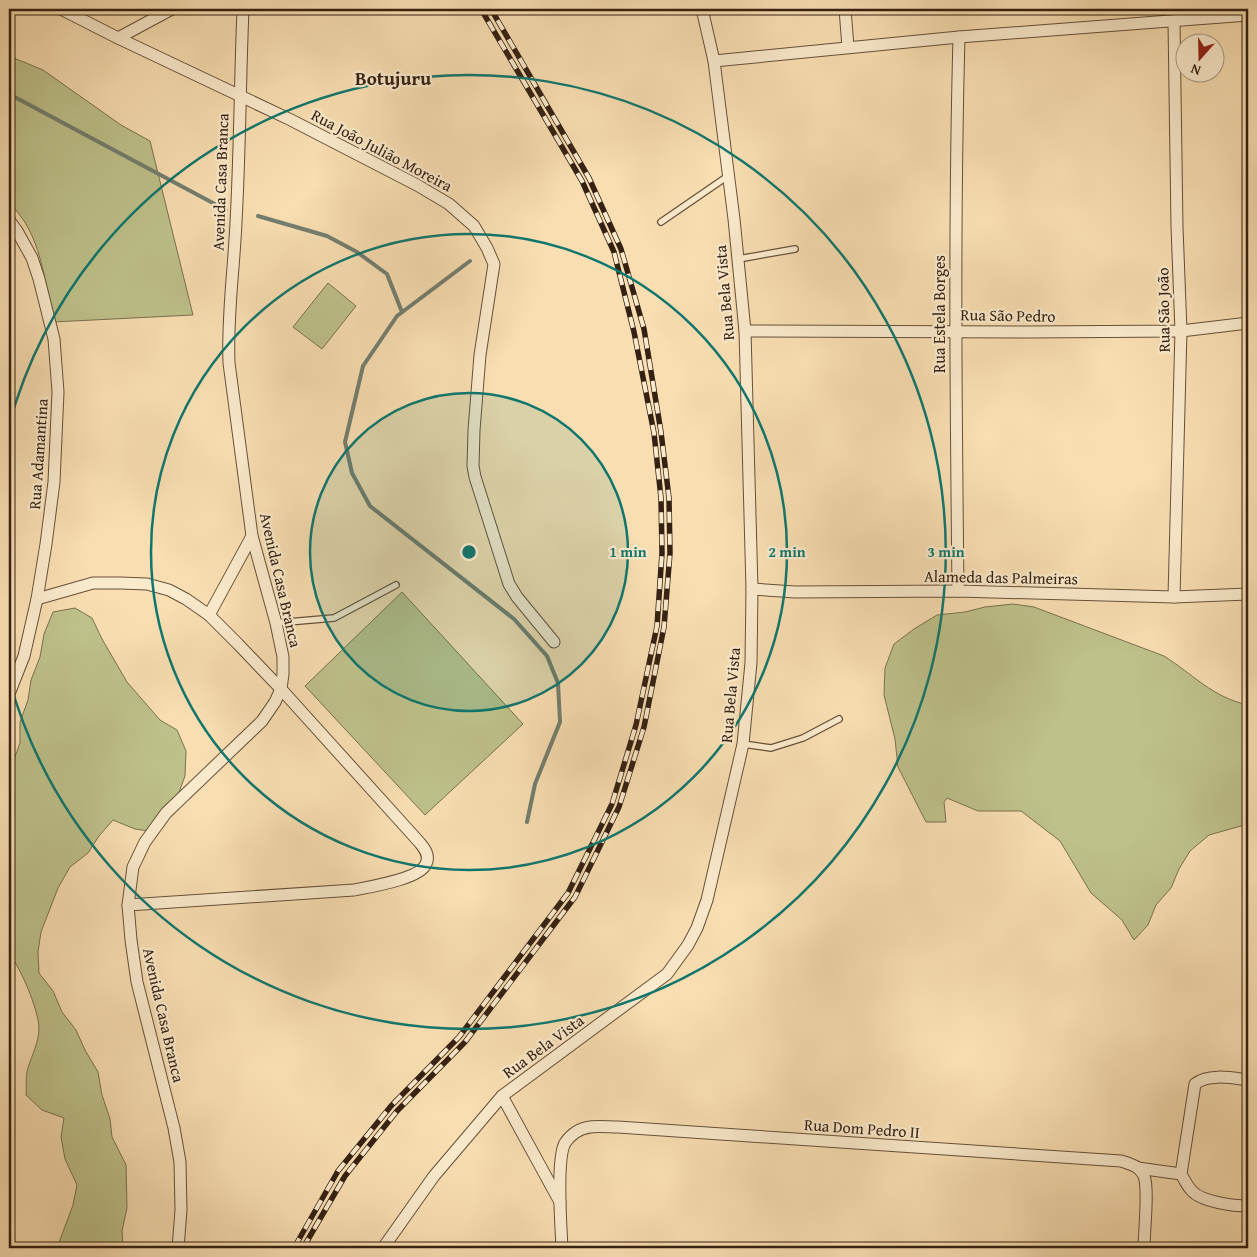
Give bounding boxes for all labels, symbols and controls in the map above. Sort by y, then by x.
north arrow [1174,32,1224,82]
text: N [1187,59,1203,81]
district label: Botujuru [355,64,431,92]
street label: Rua João Julião Moreira [307,103,457,198]
street label: Avenida Casa Branca [206,112,234,251]
street label: Rua Bela Vista [708,244,740,342]
street label: Rua Estela Borges [927,255,951,373]
street label: Rua São João [1150,267,1176,353]
street label: Rua São Pedro [960,302,1056,328]
street label: Rua Adamantina [22,397,54,510]
street label: Avenida Casa Branca [254,510,308,650]
text: 1 min [609,541,647,562]
text: 2 min [768,541,806,562]
text: 3 min [927,541,965,562]
centre of rings [460,543,478,561]
street label: Alameda das Palmeiras [924,564,1078,590]
street label: Rua Bela Vista [714,646,746,744]
street label: Avenida Casa Branca [137,945,191,1085]
street label: Rua Bela Vista [497,1008,589,1084]
street label: Rua Dom Pedro II [803,1112,921,1144]

